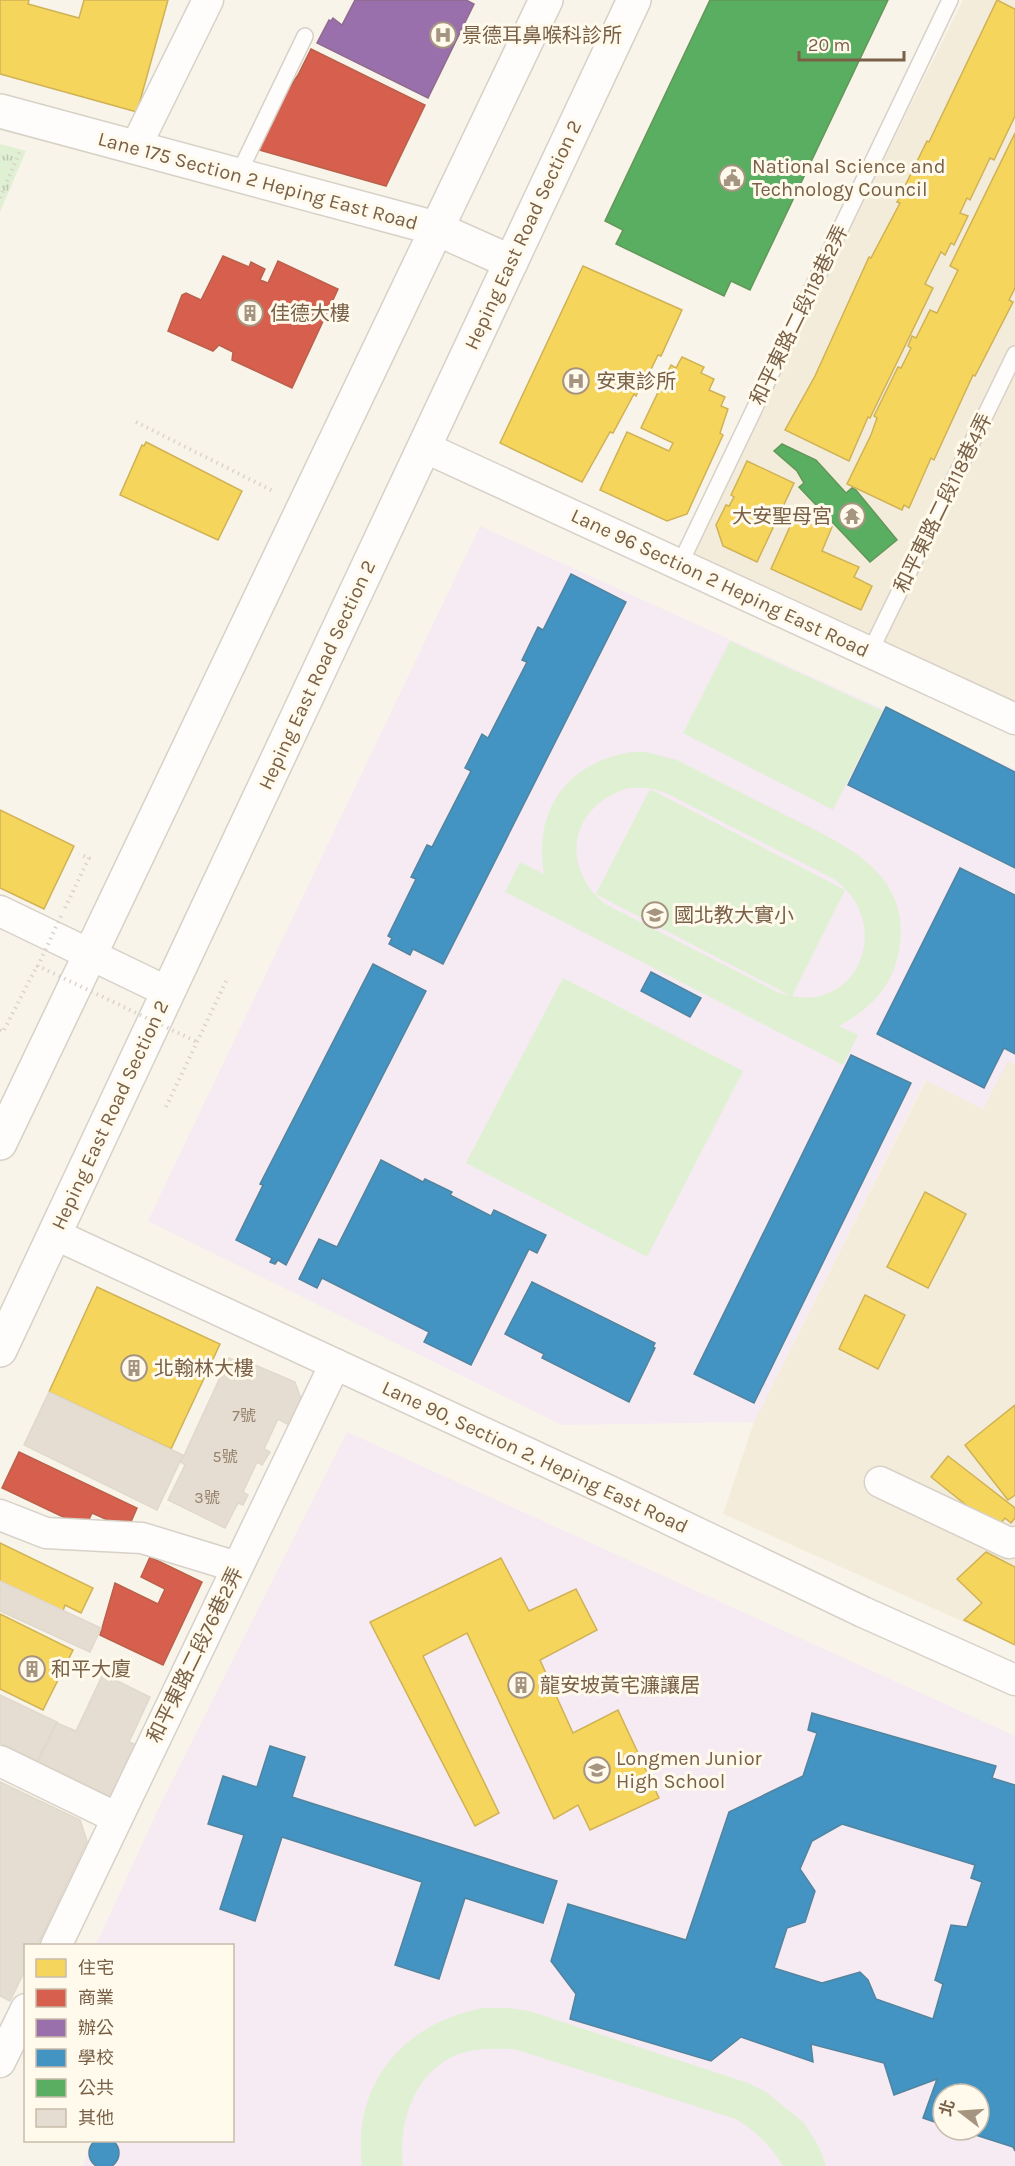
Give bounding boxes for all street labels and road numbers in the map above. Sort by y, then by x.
street label: Heping East Road Section 2 [460,117,586,353]
street label: Lane 175 Section 2 Heping East Road [96,127,420,235]
street label: 和平東路二段118巷2弄 [745,221,853,409]
street label: 和平東路二段118巷4弄 [890,410,996,596]
street label: Lane 96 Section 2 Heping East Road [567,504,873,662]
street label: Heping East Road Section 2 [254,557,380,793]
street label: Heping East Road Section 2 [47,997,173,1233]
street label: Lane 90, Section 2, Heping East Road [378,1376,692,1538]
street label: 和平東路二段76巷2弄 [142,1563,248,1747]

